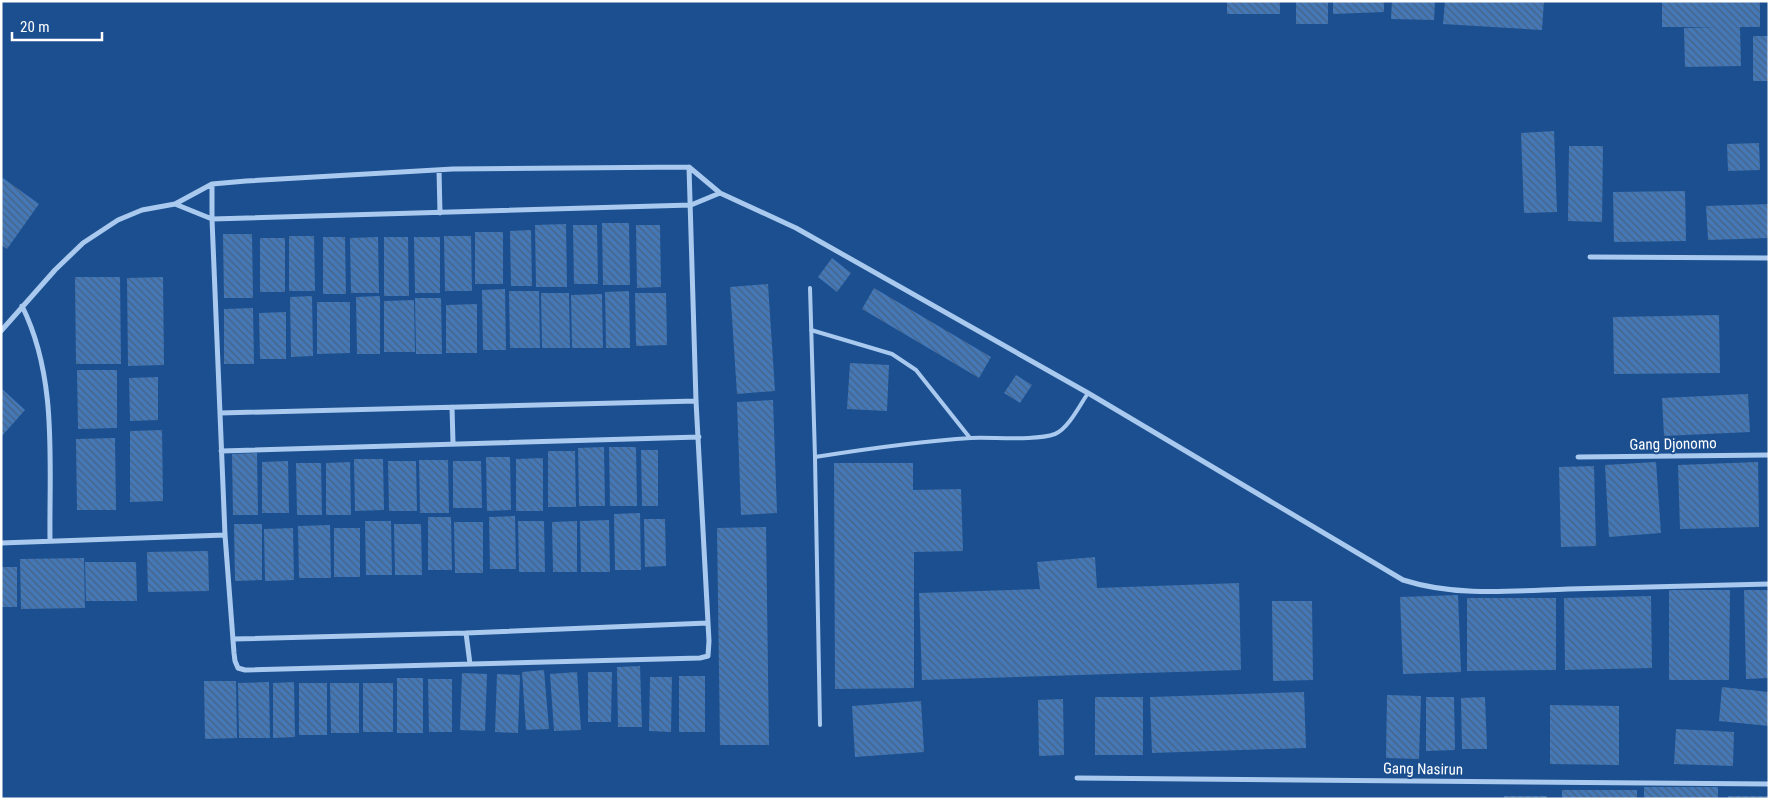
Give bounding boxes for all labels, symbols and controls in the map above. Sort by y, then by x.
scale bar [12,10,102,42]
text: 20 m [20,18,50,36]
street label: Gang Djonomo [1629,434,1717,454]
street label: Gang Nasirun [1383,759,1463,779]

